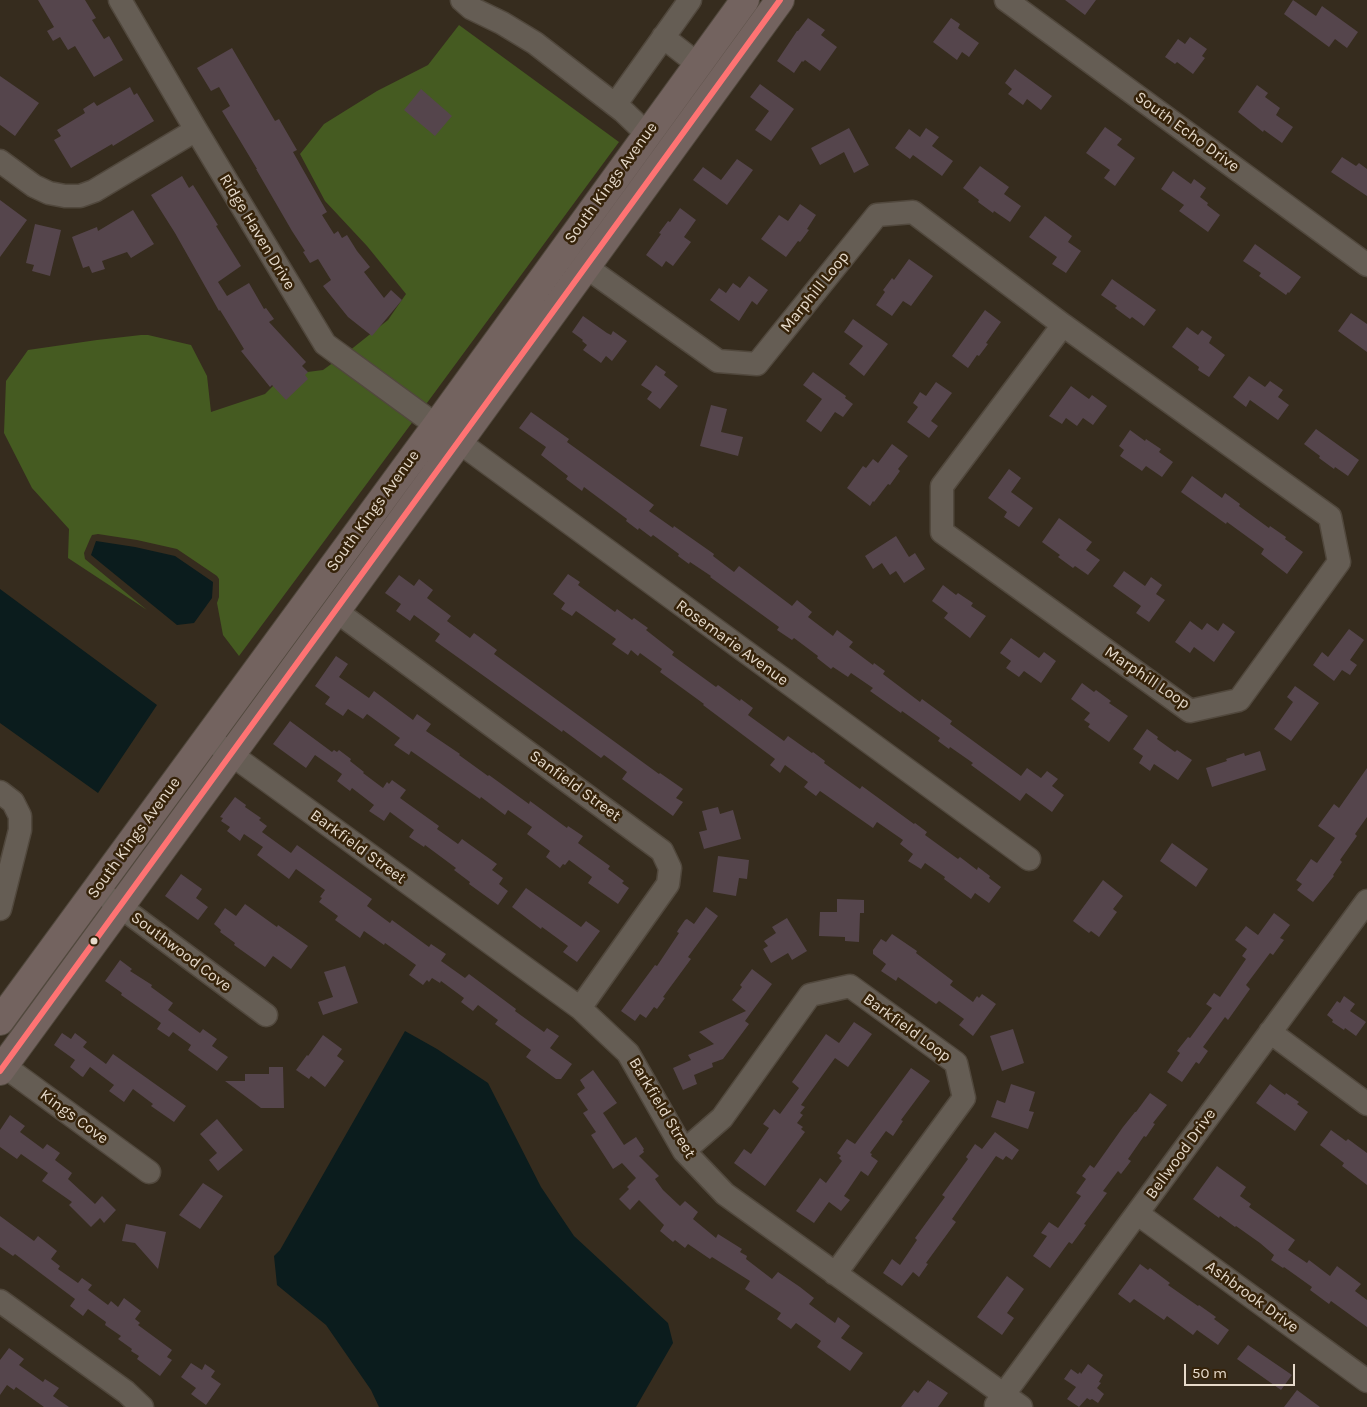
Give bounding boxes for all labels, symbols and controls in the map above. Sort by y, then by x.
street label: South Echo Drive [1131,88,1243,176]
street label: South Kings Avenue [560,118,662,248]
street label: Ridge Haven Drive [215,171,299,293]
street label: Marphill Loop [776,247,854,337]
street label: South Kings Avenue [322,446,424,576]
street label: Rosemarie Avenue [672,596,792,690]
street label: Marphill Loop [1101,642,1193,714]
street label: Sanfield Street [526,746,624,826]
street label: South Kings Avenue [83,773,185,903]
street label: Barkfield Street [306,806,410,888]
street label: Southwood Cove [127,908,235,996]
unlabelled marker [89,936,99,946]
street label: Barkfield Loop [859,990,955,1066]
street label: Barkfield Street [624,1054,700,1162]
street label: Kings Cove [36,1086,112,1148]
street label: Bellwood Drive [1142,1105,1220,1203]
street label: Ashbrook Drive [1202,1257,1302,1337]
scale bar [1187,1354,1298,1386]
text: 50 m [1192,1364,1227,1382]

